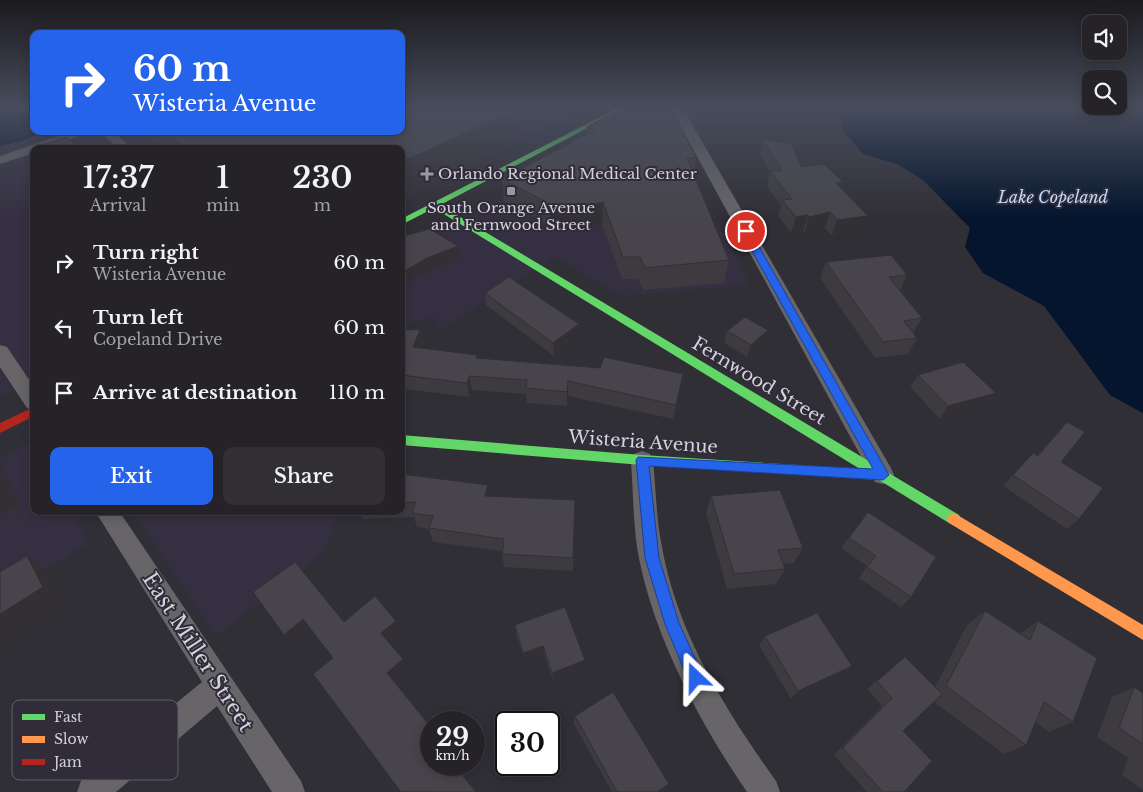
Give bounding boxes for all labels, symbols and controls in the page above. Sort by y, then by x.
map controls [1082,15,1127,115]
button: sound [1082,15,1127,60]
text: 60 m [133,47,231,90]
icon: right [50,50,115,115]
button: search [1082,70,1127,115]
text: Wisteria Avenue [133,90,316,117]
text: 17:37 [82,159,154,196]
text: 1 [216,159,230,196]
text: 230 [292,159,353,196]
place label: Orlando Regional Medical Center [438,164,698,183]
marker: Orlando Regional Medical Center [420,167,434,181]
marker: South Orange Avenue and Fernwood Street [505,185,517,197]
water label: Lake Copeland [997,187,1109,207]
text: Arrival [90,195,146,215]
text: min [206,195,240,215]
text: m [314,195,331,215]
place label: South Orange Avenue and Fernwood Street [427,198,595,234]
pin [725,210,767,252]
icon: arrive [732,217,760,245]
text: Turn right [93,241,199,264]
icon: right [50,249,78,277]
text: 60 m [333,251,385,274]
text: Wisteria Avenue [93,264,226,284]
text: Turn left [93,306,184,329]
icon: left [50,314,78,342]
text: 60 m [333,316,385,339]
text: Copeland Drive [93,329,223,349]
street label: Fernwood Street [688,332,830,430]
icon: arrive [50,379,78,407]
text: Arrive at destination [93,381,297,404]
text: 110 m [329,381,385,404]
street label: Wisteria Avenue [566,426,719,458]
button: Exit [50,447,213,505]
button: Share [223,447,385,505]
street label: East Miller Street [137,567,259,737]
position arrow [669,651,721,703]
legend [12,700,178,780]
text: Fast [54,708,83,726]
speed limit sign: 30 [495,711,560,776]
text: 29 [436,722,469,753]
text: Slow [54,730,88,748]
text: km/h [435,748,470,763]
text: Jam [52,753,82,771]

